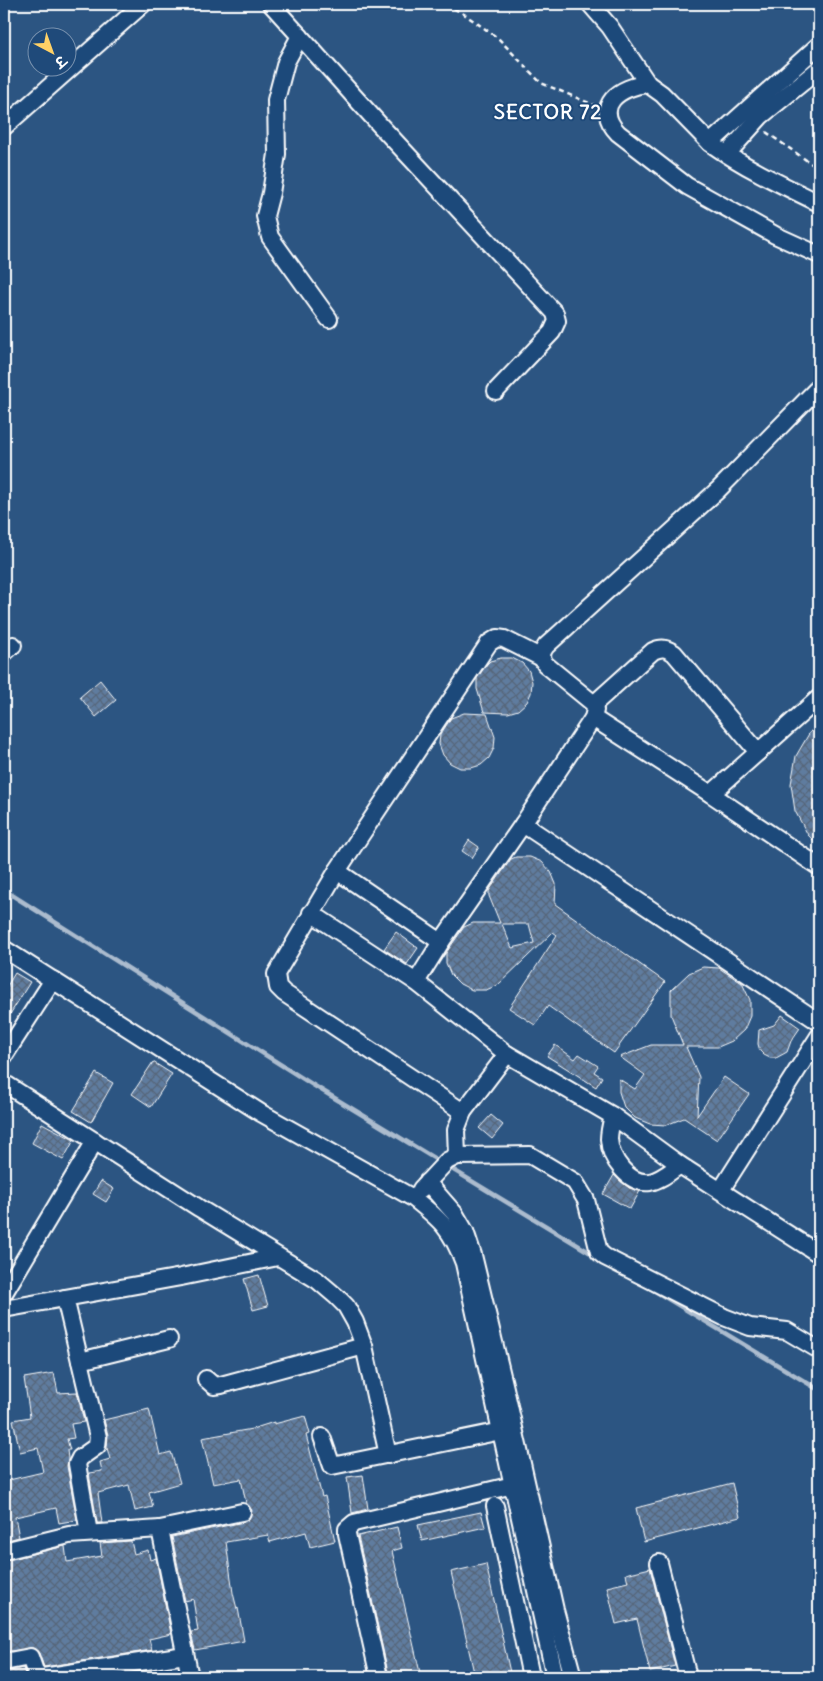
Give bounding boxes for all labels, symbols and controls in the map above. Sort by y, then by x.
north arrow [28,28,78,78]
text: उ [50,51,71,73]
district label: SECTOR 72 [494,99,602,124]

